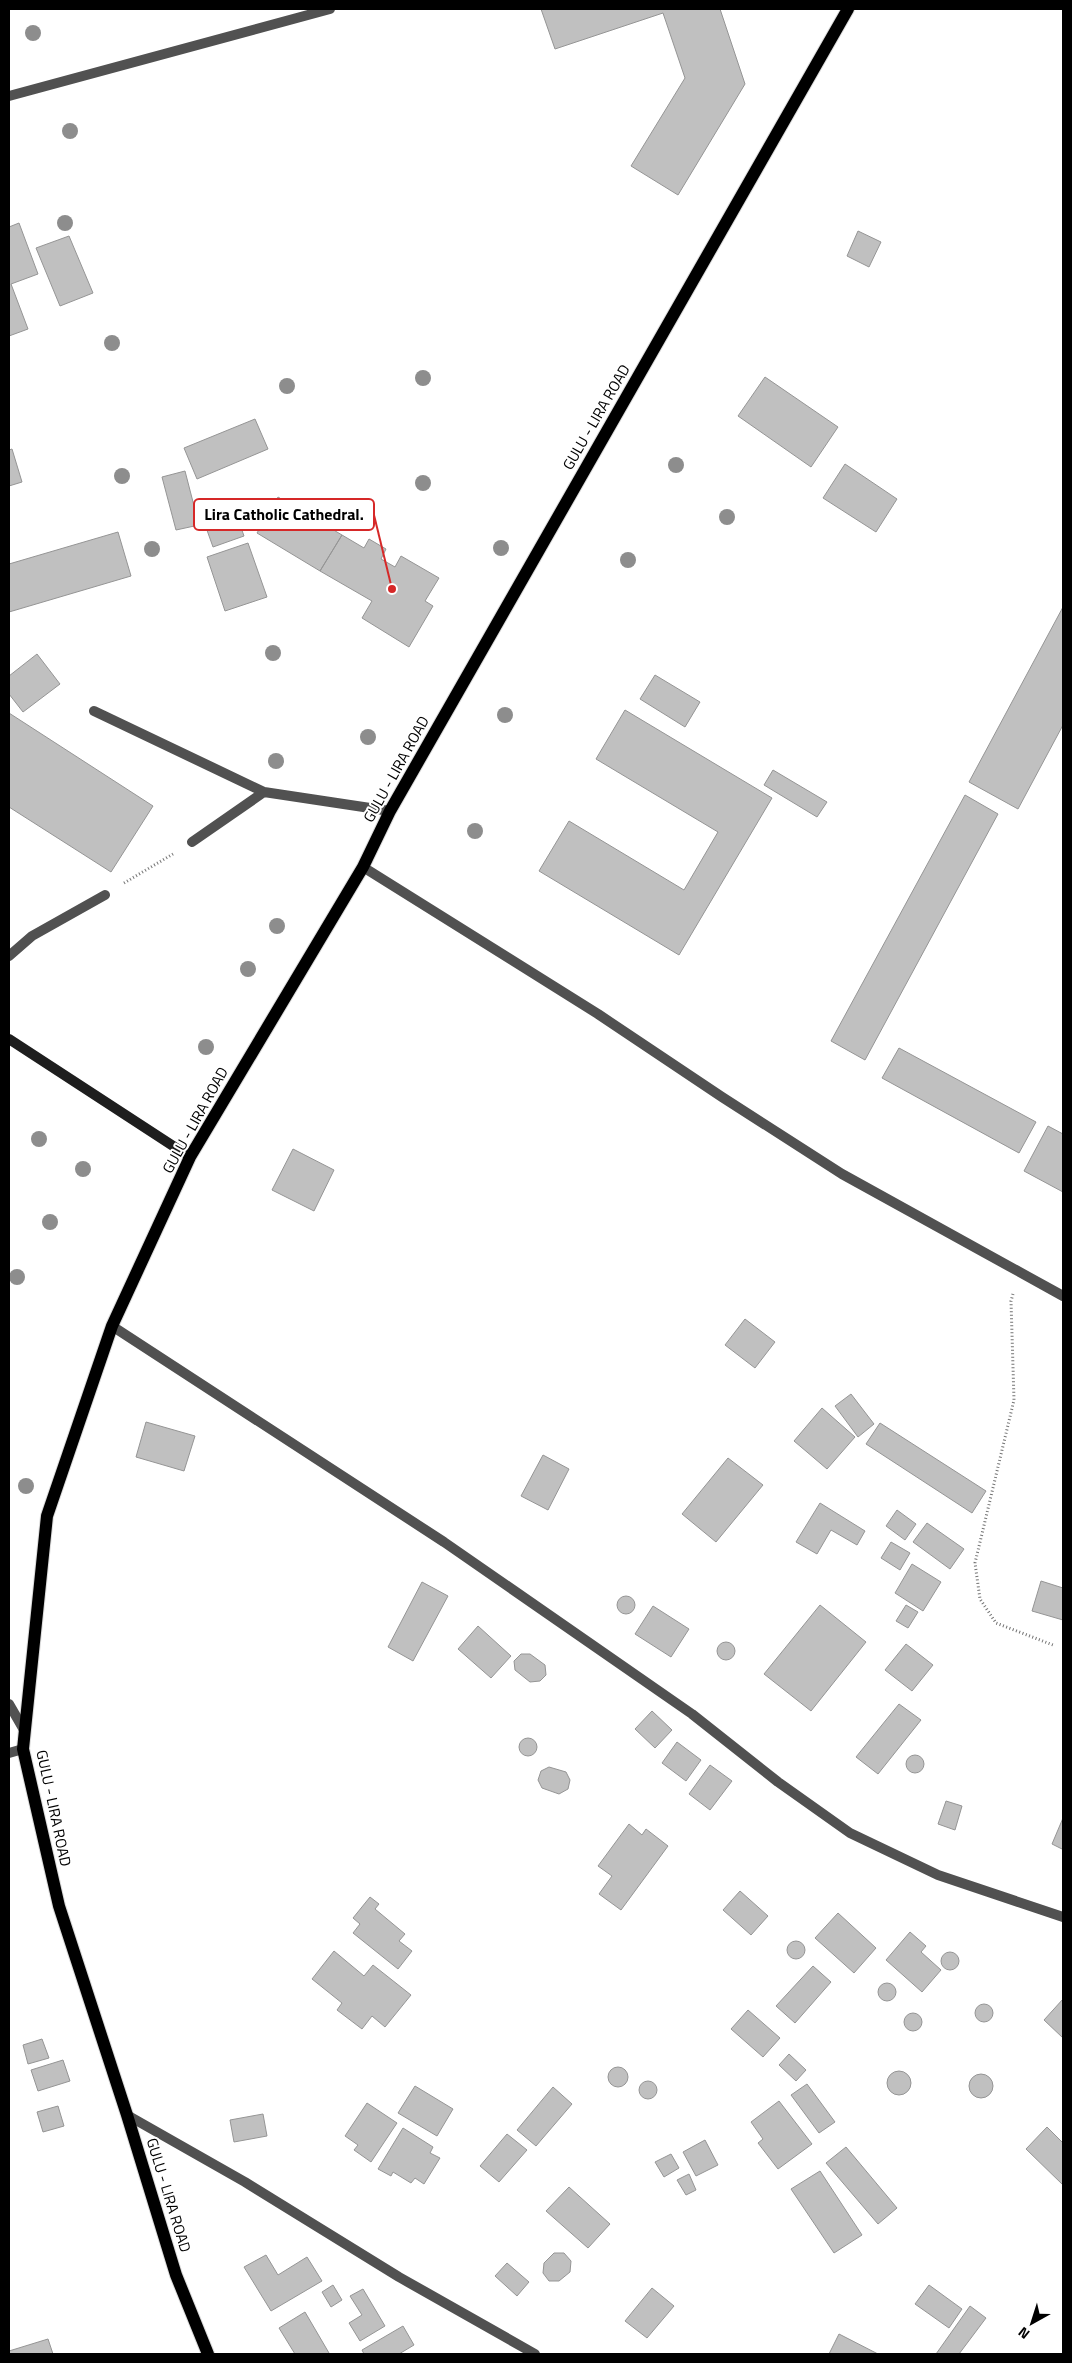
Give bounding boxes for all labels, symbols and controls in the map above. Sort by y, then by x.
street label: GULU - LIRA ROAD [556,360,636,474]
callout: Lira Catholic Cathedral. [194,499,374,530]
text: Lira Catholic Cathedral. [204,502,364,526]
street label: GULU - LIRA ROAD [357,712,435,826]
street label: GULU - LIRA ROAD [156,1063,234,1177]
street label: GULU - LIRA ROAD [30,1748,78,1868]
street label: GULU - LIRA ROAD [141,2135,197,2255]
north arrow [1007,2298,1057,2348]
text: N [1013,2322,1034,2345]

